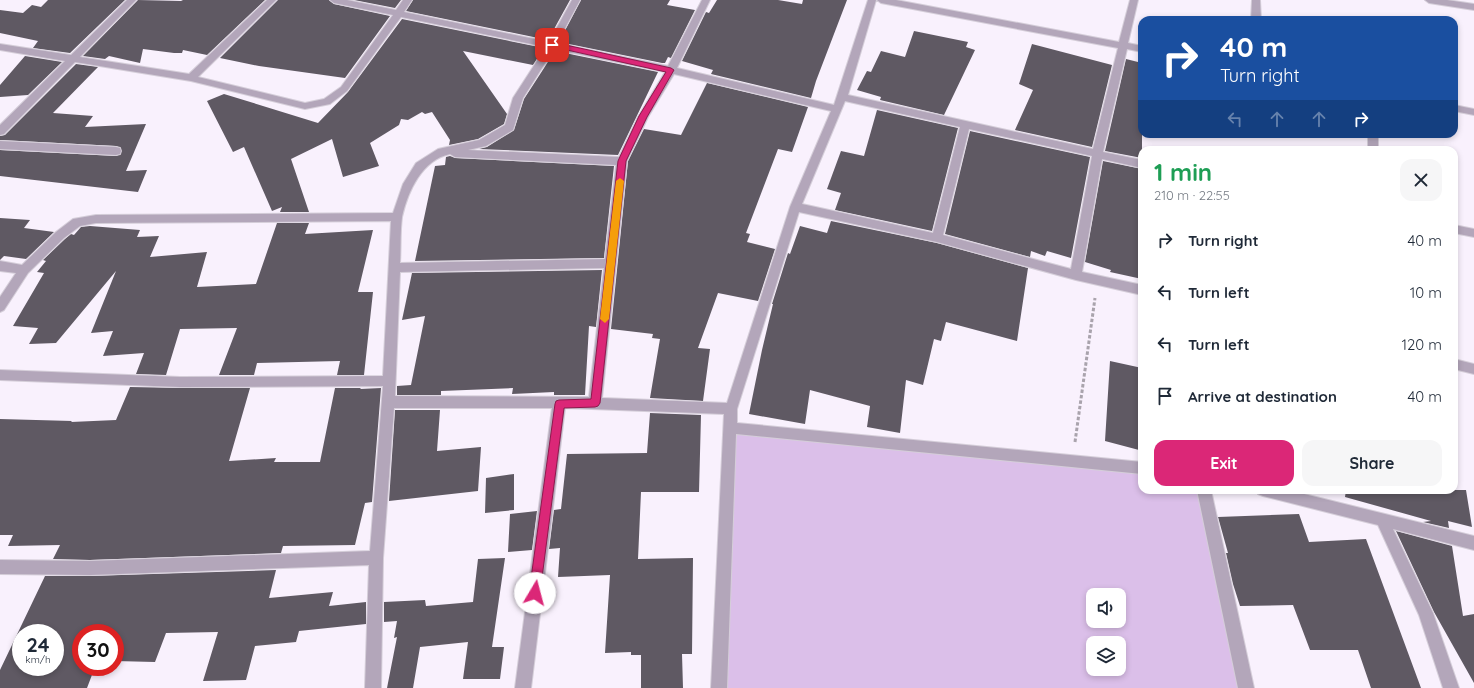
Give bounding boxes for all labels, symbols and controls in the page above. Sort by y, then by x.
pin [535,28,569,62]
text: 40 m [1220,29,1287,64]
icon: right [1154,32,1206,84]
icon: arrive [541,34,563,56]
text: Turn right [1220,64,1300,87]
icon: left [1224,108,1246,130]
icon: ahead [1266,108,1288,130]
icon: ahead [1308,108,1330,130]
icon: right [1350,108,1372,130]
text: 1 min [1154,157,1212,187]
button: close [1400,159,1442,201]
text: 210 m · 22:55 [1154,187,1230,203]
icon: right [1154,229,1176,251]
text: Turn right [1188,231,1259,250]
text: 40 m [1407,231,1442,250]
icon: left [1154,281,1176,303]
text: Turn left [1188,283,1250,302]
text: 10 m [1410,283,1442,302]
icon: left [1154,333,1176,355]
text: Turn left [1188,335,1250,354]
text: 120 m [1401,335,1442,354]
icon: arrive [1154,385,1176,407]
text: Arrive at destination [1188,387,1337,406]
text: 40 m [1407,387,1442,406]
button: Exit [1154,440,1294,486]
button: Share [1302,440,1442,486]
position arrow [514,572,556,614]
map controls [1086,588,1126,676]
button: sound [1086,588,1126,628]
speed limit sign: 30 [72,624,124,676]
text: 24 [26,632,50,657]
button: layers [1086,636,1126,676]
text: km/h [25,653,51,666]

